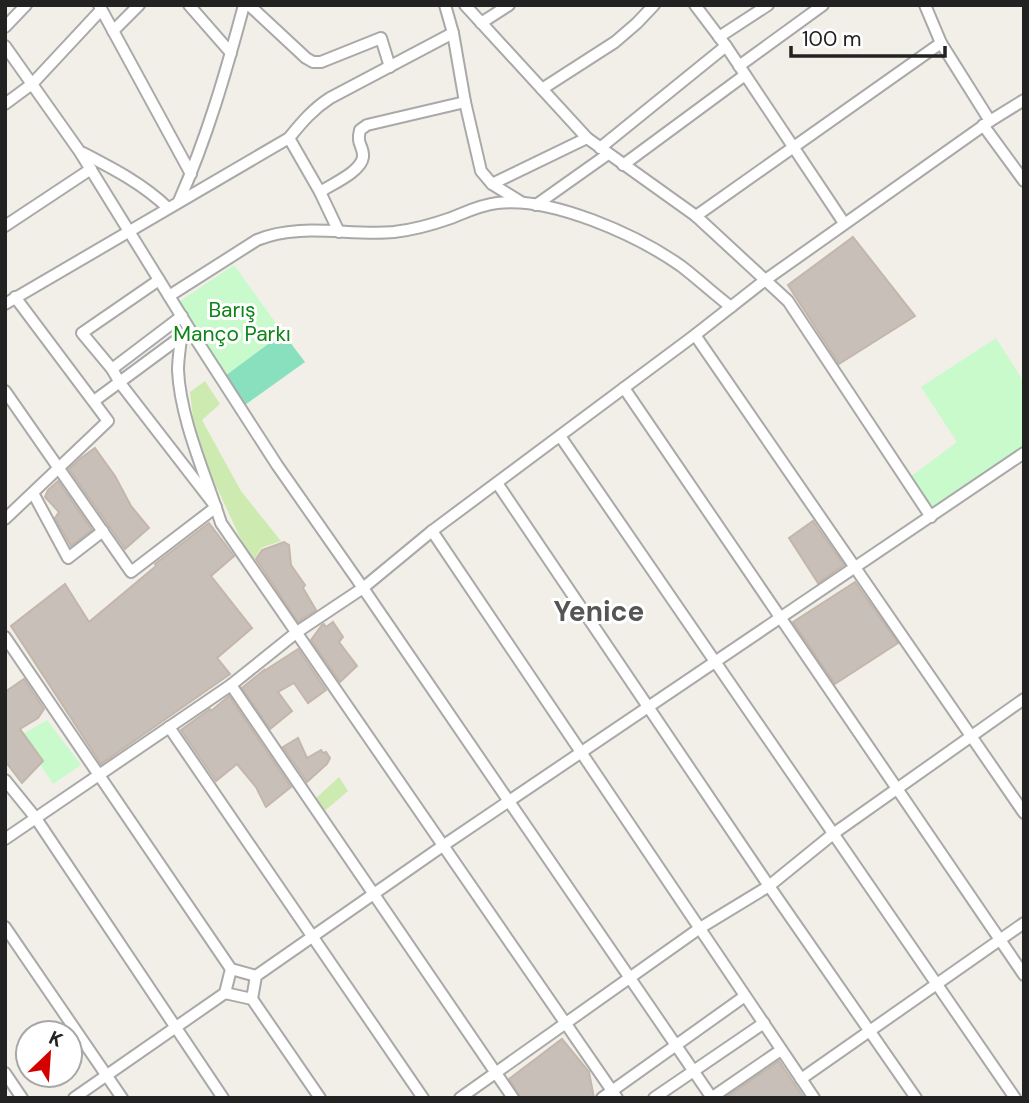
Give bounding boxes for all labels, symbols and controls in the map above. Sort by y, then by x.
scale bar [791,14,945,58]
text: 100 m [802,25,862,53]
park label: Barış Manço Parkı [173,296,291,348]
district label: Yenice [554,593,644,630]
north arrow [14,1019,84,1089]
text: K [45,1025,67,1053]

